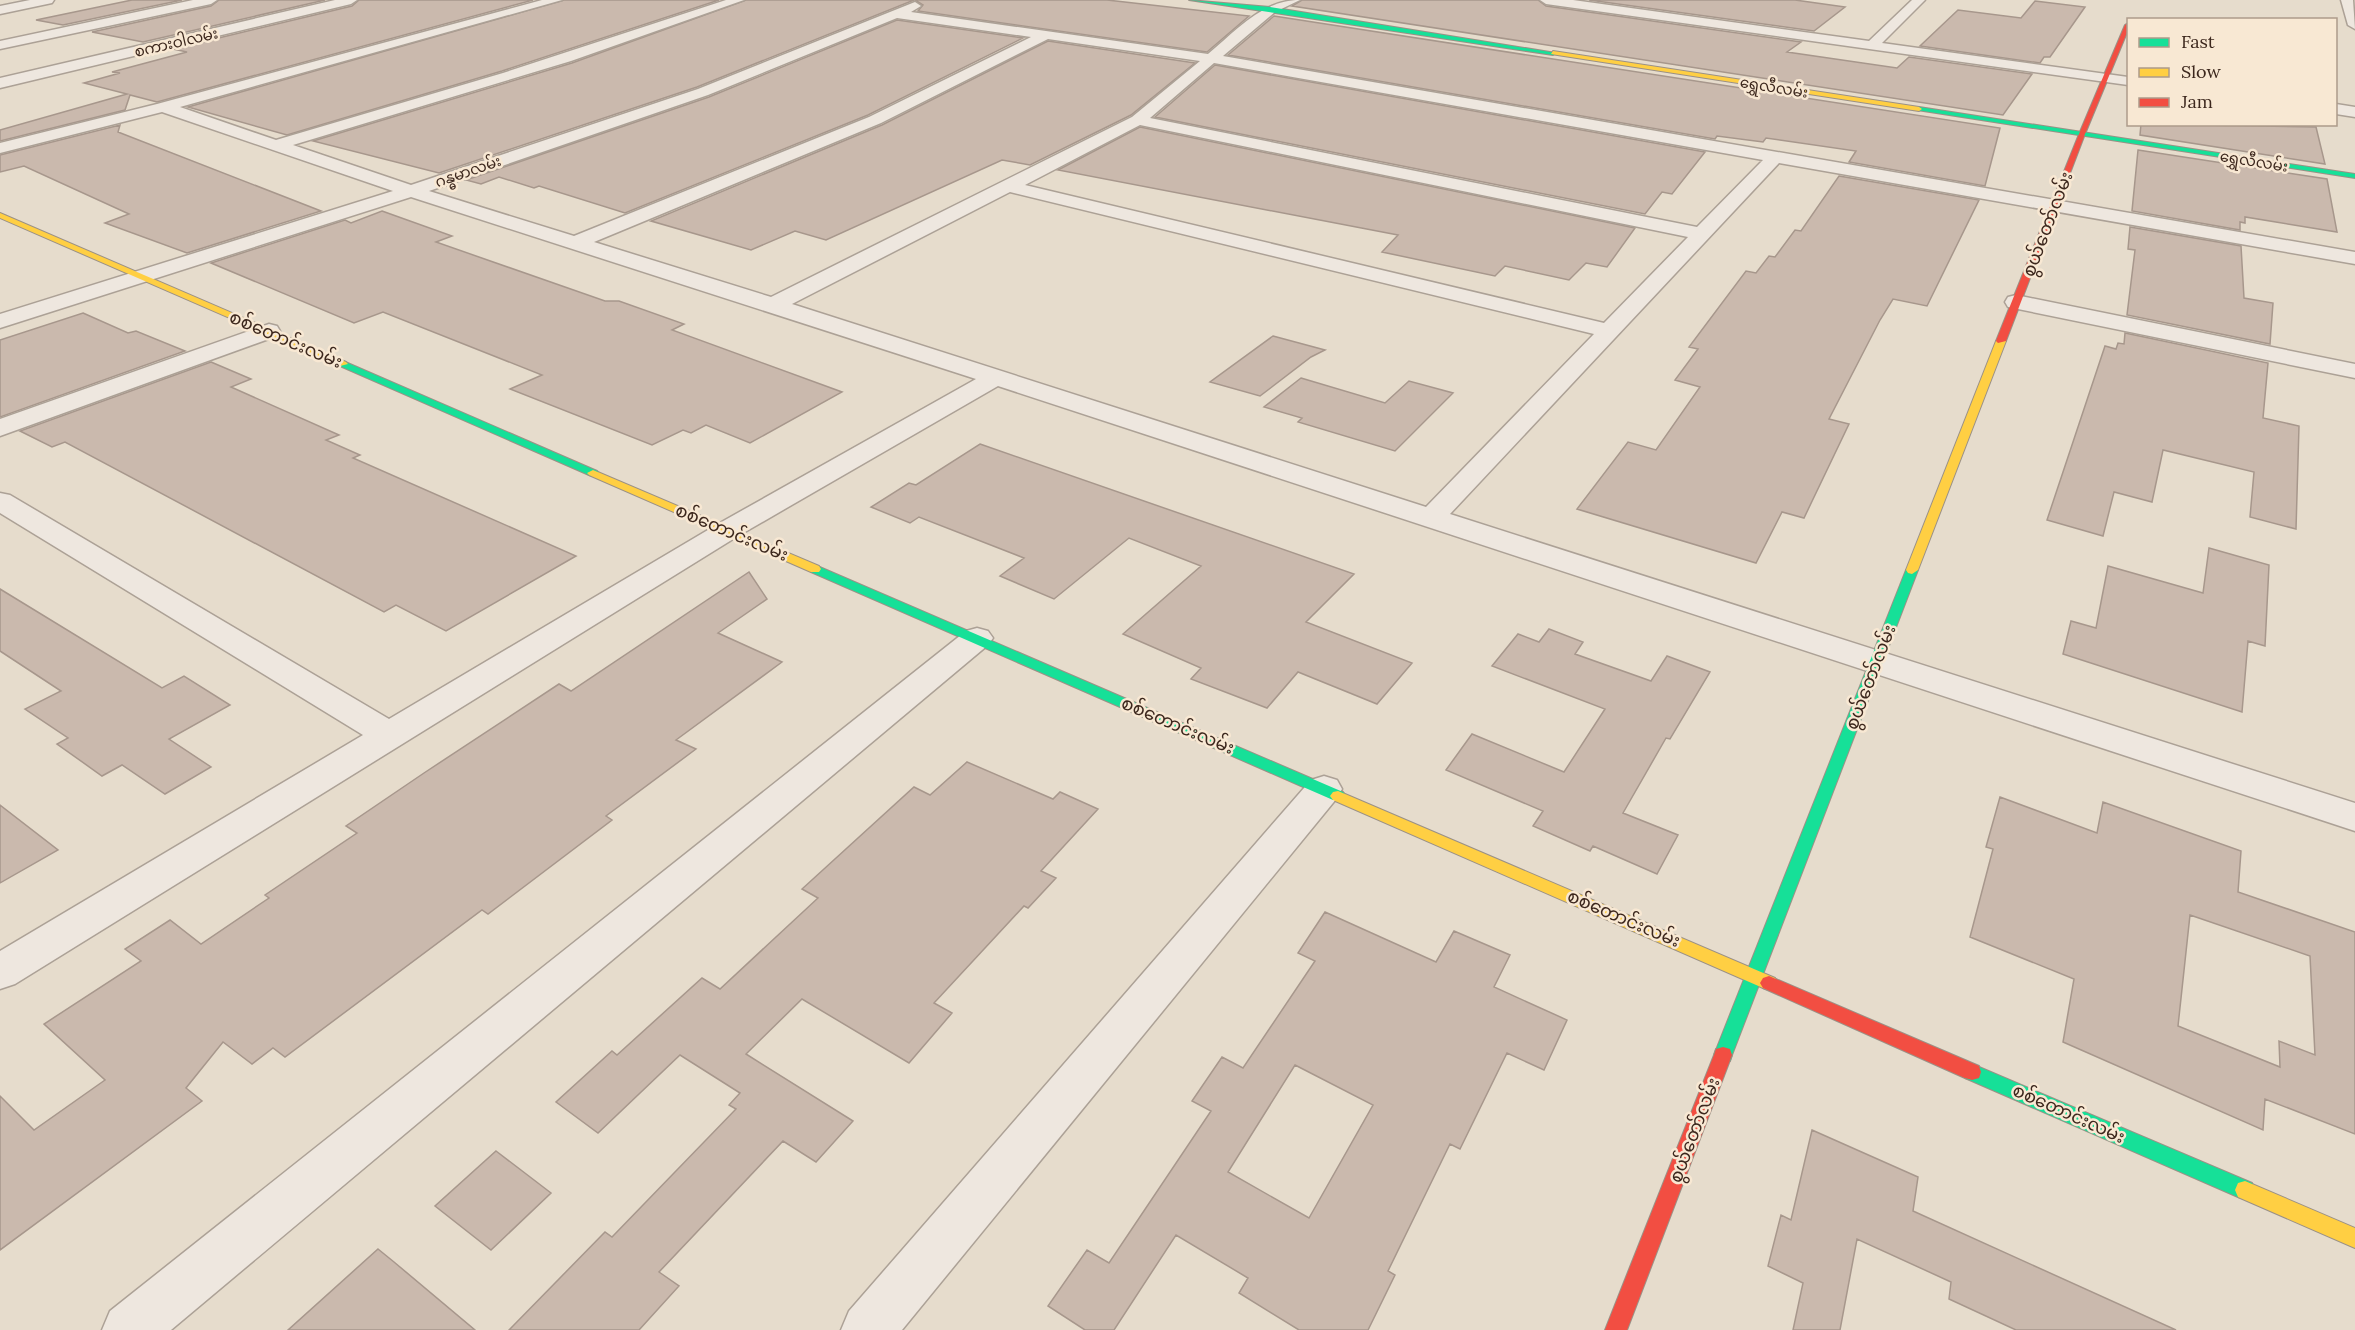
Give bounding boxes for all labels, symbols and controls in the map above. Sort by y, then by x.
legend [2127,18,2337,126]
street label: စကားဝါလမ်း [132,23,220,61]
text: Fast [2181,30,2215,53]
text: Slow [2181,60,2221,83]
street label: ရွှေလီလမ်း [1738,72,1809,105]
text: Jam [2180,90,2213,113]
street label: ရွှေလီလမ်း [2218,146,2289,179]
street label: ဂန္ဓမာလမ်း [432,151,505,194]
street label: စွယ်တော်လမ်း [2016,168,2081,281]
street label: စစ်တောင်းလမ်း [226,304,346,373]
street label: စစ်တောင်းလမ်း [672,497,792,566]
street label: စွယ်တော်လမ်း [1839,621,1904,734]
street label: စစ်တောင်းလမ်း [1118,690,1238,759]
street label: စစ်တောင်းလမ်း [1564,883,1684,952]
street label: စွယ်တော်လမ်း [1663,1074,1728,1187]
street label: စစ်တောင်းလမ်း [2009,1077,2129,1148]

